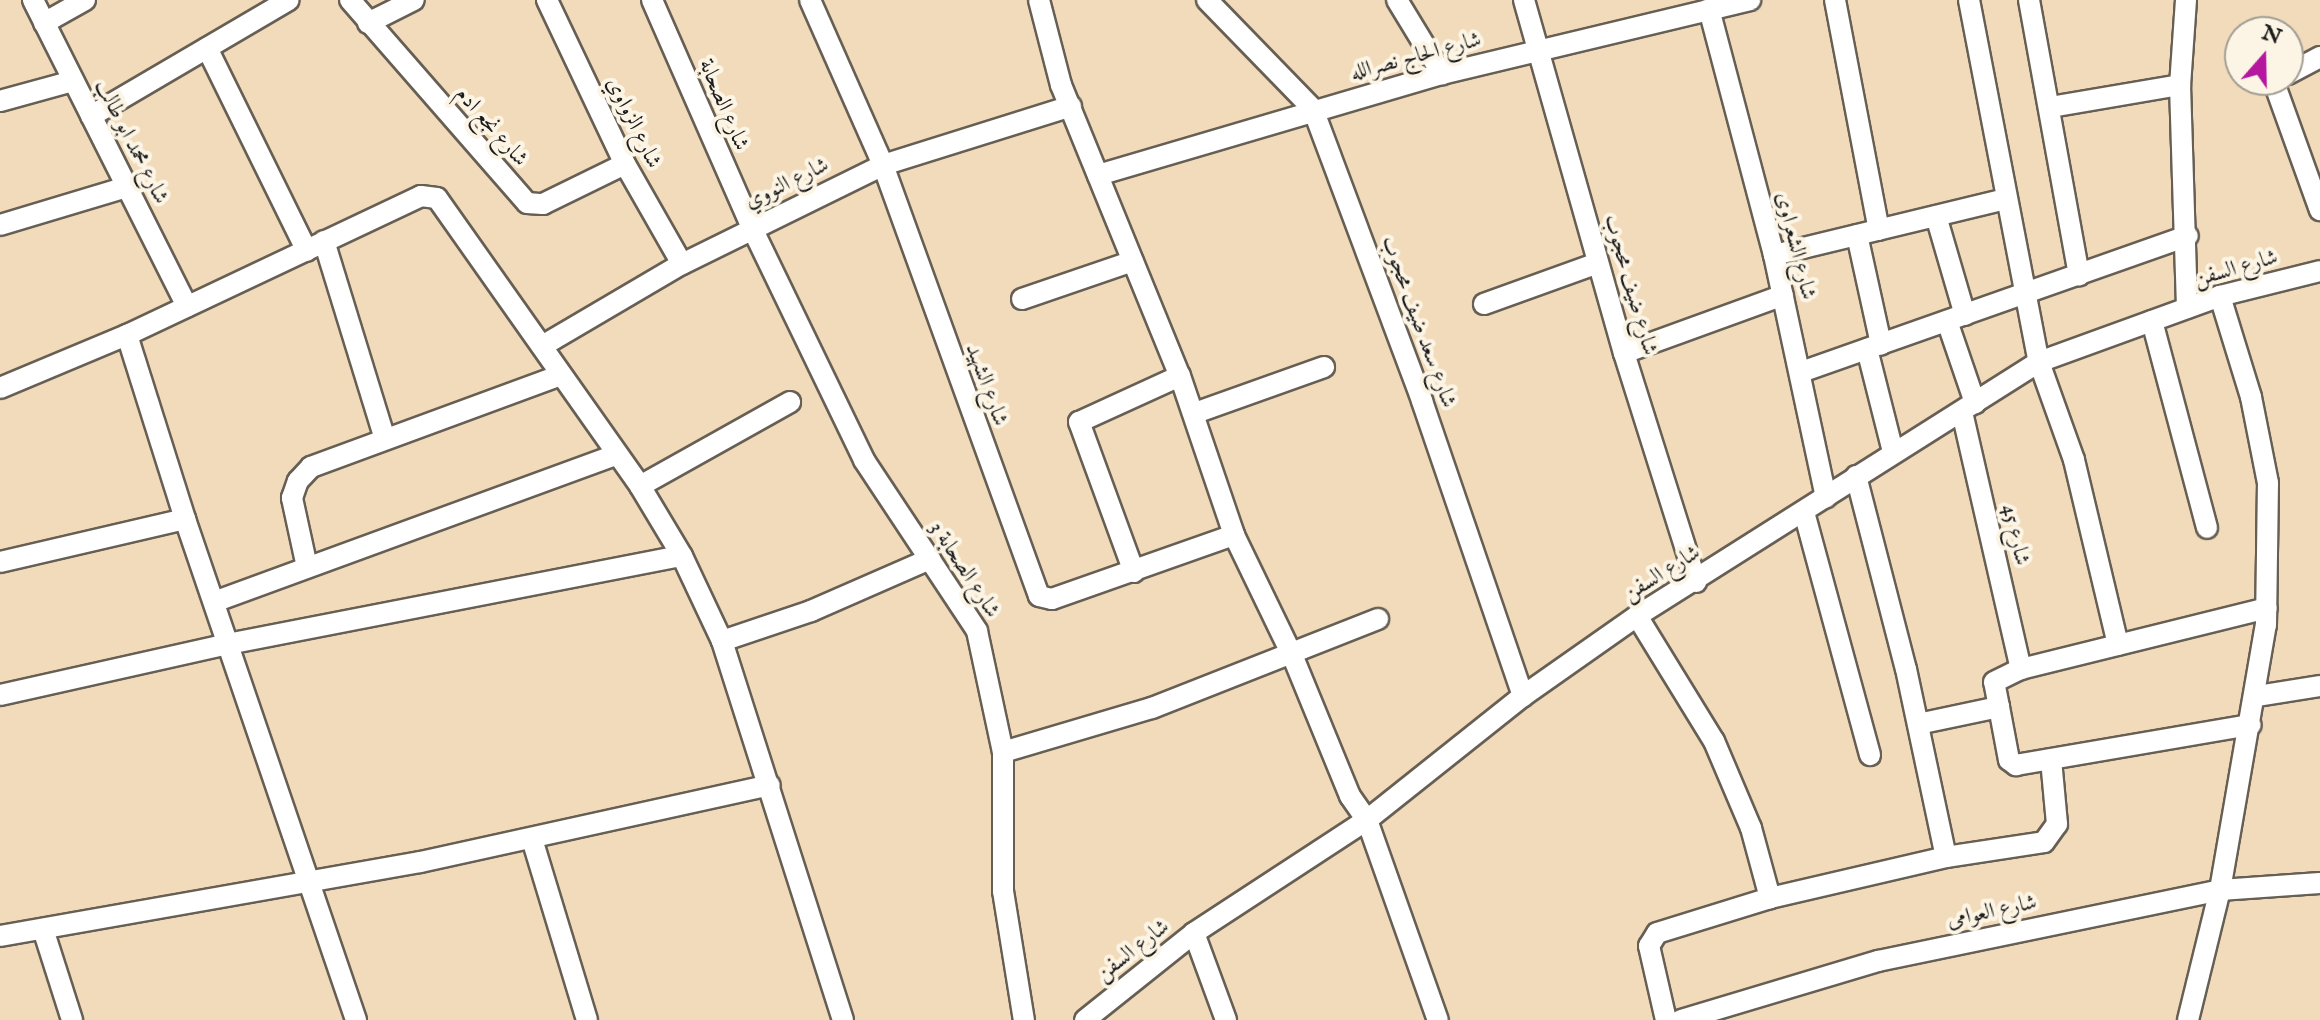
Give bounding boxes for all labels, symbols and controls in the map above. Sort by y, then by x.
north arrow [2224,16,2304,96]
text: N [2258,19,2285,52]
street label: شارع الحاج نصرالله [1348,27,1484,87]
street label: شارع الصحابة [692,55,754,155]
street label: شارع الزواوي [600,73,666,173]
street label: شارع محمد ابو طالب [88,75,174,209]
street label: شارع نجع ادم [449,82,533,172]
street label: شارع النووي [741,152,833,216]
street label: شارع الشعراوى [1769,189,1821,303]
street label: شارع ضيف محجوب [1597,212,1663,358]
street label: شارع سعد ضيف محجوب [1375,232,1461,412]
street label: شارع السفن [2191,244,2281,294]
street label: شارع الشهيد [959,340,1013,430]
street label: شارع 45 [1995,502,2035,568]
street label: شارع الصحابة 3 [923,517,1005,623]
street label: شارع السفن [1619,540,1705,608]
street label: شارع العوامى [1945,890,2039,934]
street label: شارع السفن [1091,914,1175,988]

